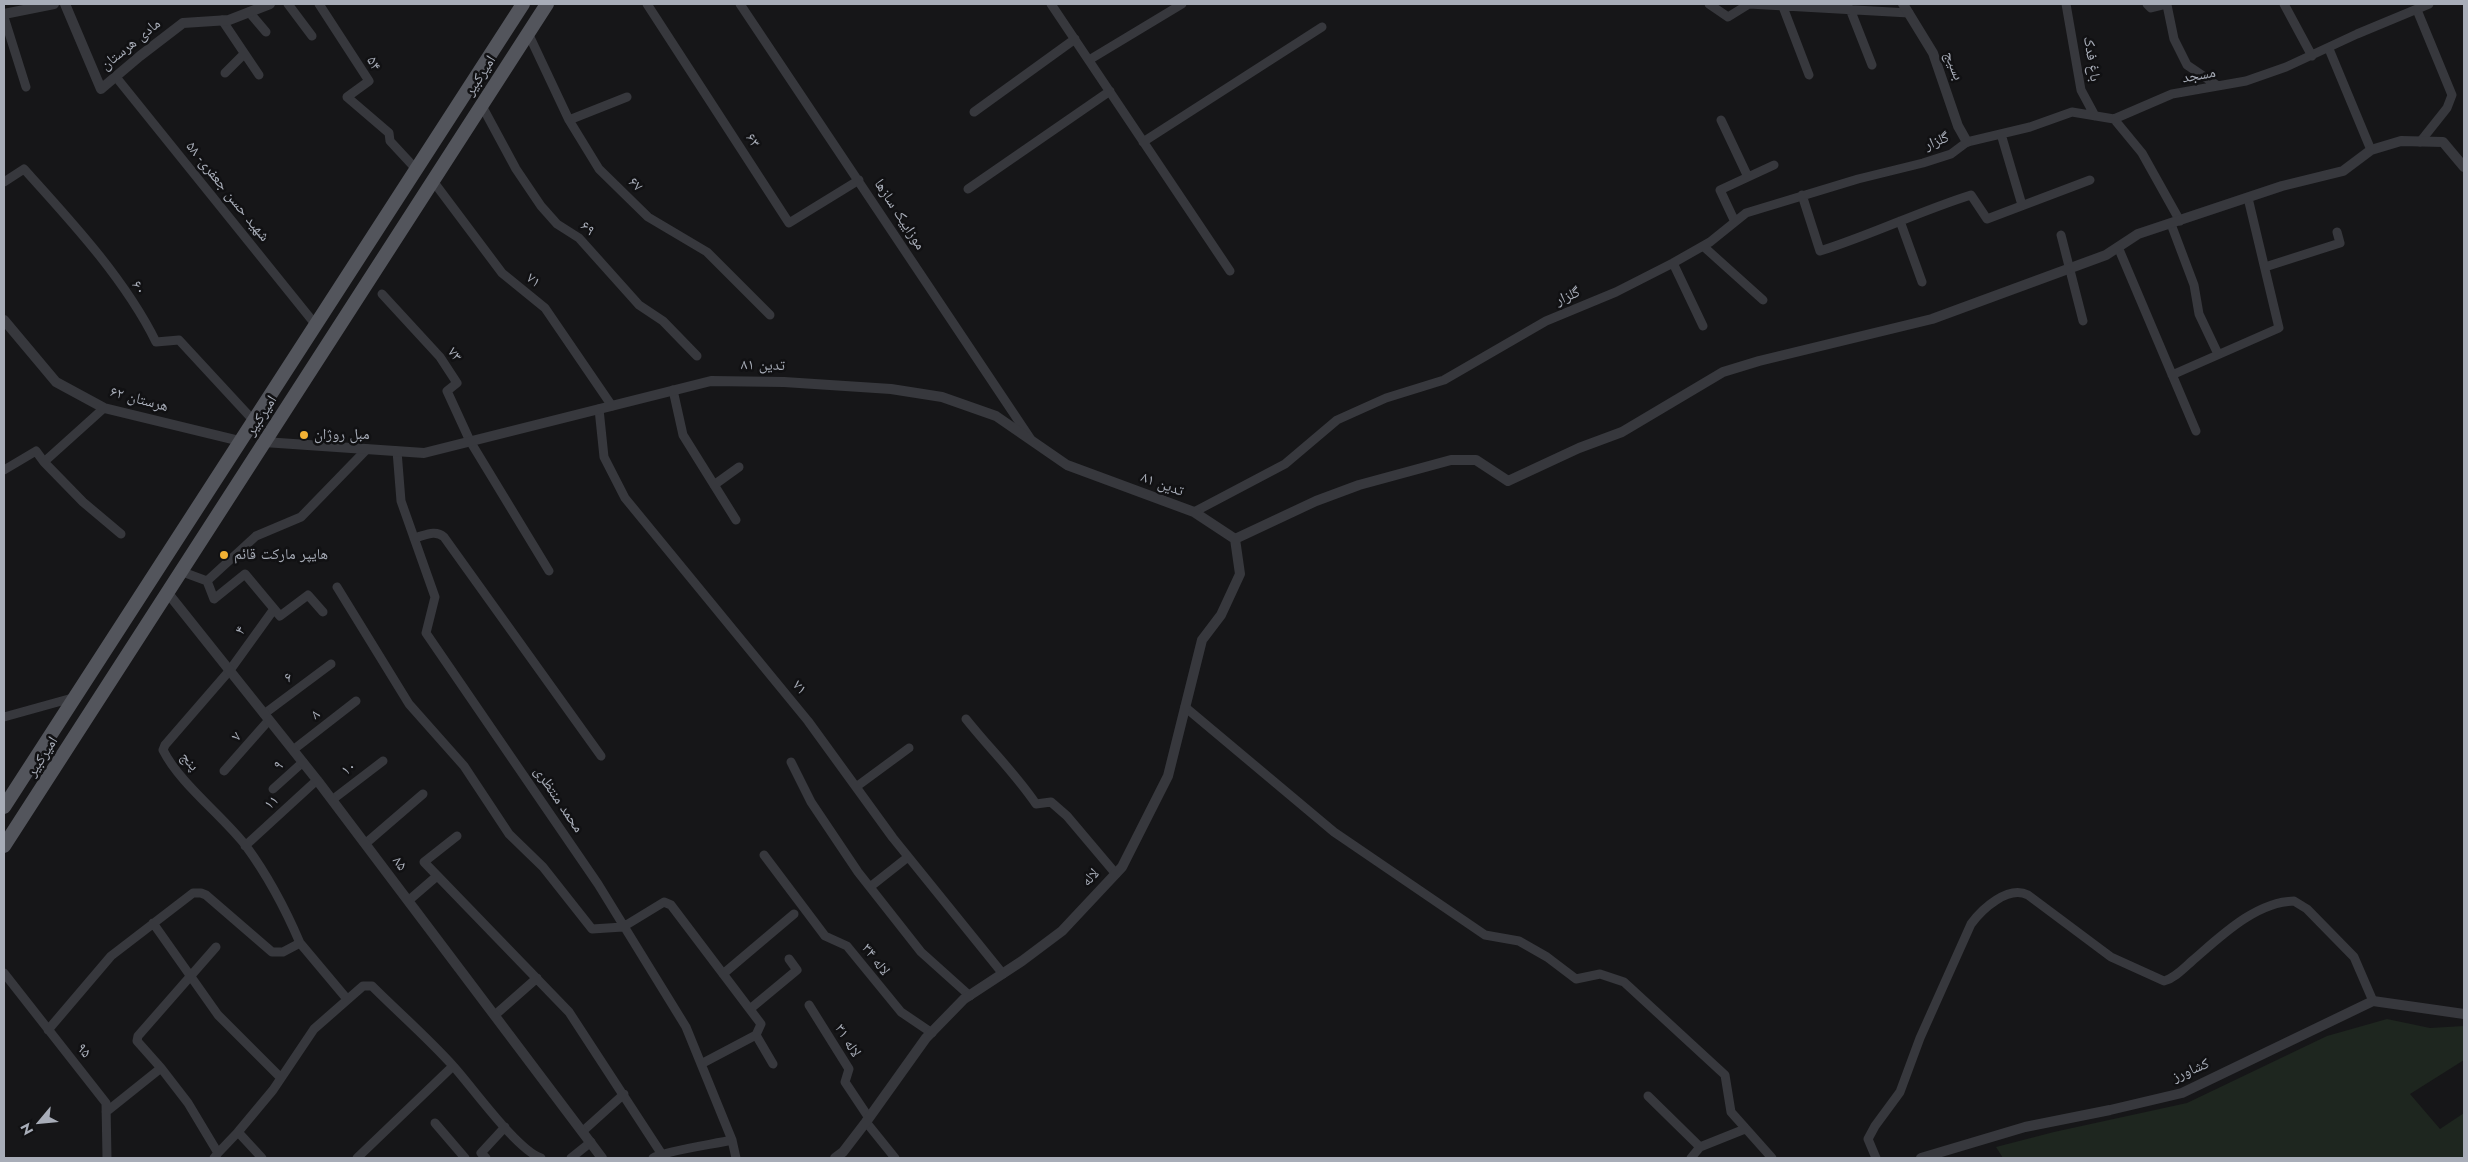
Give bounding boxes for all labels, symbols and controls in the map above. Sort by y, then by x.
street label: مادی هرستان [97,15,165,75]
street label: باغ فدک [2079,35,2103,83]
street label: بسیج [1939,49,1967,83]
street label: امیرکبیر [461,53,501,99]
street label: ۵۴ [362,54,384,74]
street label: مسجد [2181,64,2217,88]
street label: گلزار [1922,129,1952,155]
street label: ۶۳ [741,130,763,152]
street label: شهید حسن جعفری- ۵۸ [181,138,273,246]
street label: ۶۷ [624,174,646,196]
street label: موزاییک سازها [869,176,929,254]
street label: ۶۹ [576,218,598,240]
street label: ۷۱ [522,270,544,292]
street label: ۶۰ [127,277,149,299]
street label: گلزار [1553,284,1583,310]
street label: ۷۳ [443,344,465,366]
street label: تدین ۸۱ [741,357,785,375]
street label: هرستان ۶۲ [108,384,170,416]
street label: امیرکبیر [242,393,282,439]
place label: مبل روژان [314,426,370,444]
marker: مبل روژان [298,429,310,441]
street label: تدین ۸۱ [1138,469,1186,501]
place label: هایپر مارکت قائم [234,546,328,564]
marker: هایپر مارکت قائم [218,549,230,561]
street label: ۴ [232,623,250,639]
street label: ۶ [281,669,297,687]
street label: ۷۱ [788,677,810,699]
street label: ۸ [308,706,324,724]
street label: ۷ [228,728,246,746]
street label: امیرکبیر [23,734,63,780]
street label: پنج [176,749,202,775]
street label: ۹ [270,757,288,775]
street label: ۱۰ [338,758,360,780]
street label: محمد منتظری [529,763,587,837]
street label: ۱۱ [261,792,283,814]
street label: ۸۵ [388,853,410,875]
street label: لاله [1078,865,1104,891]
street label: لاله ۳۴ [857,940,893,980]
street label: لاله ۳۱ [830,1021,864,1061]
street label: ۹۵ [72,1040,94,1062]
street label: کشاورز [2170,1055,2212,1087]
north arrow [15,1097,65,1147]
text: N [15,1119,38,1139]

